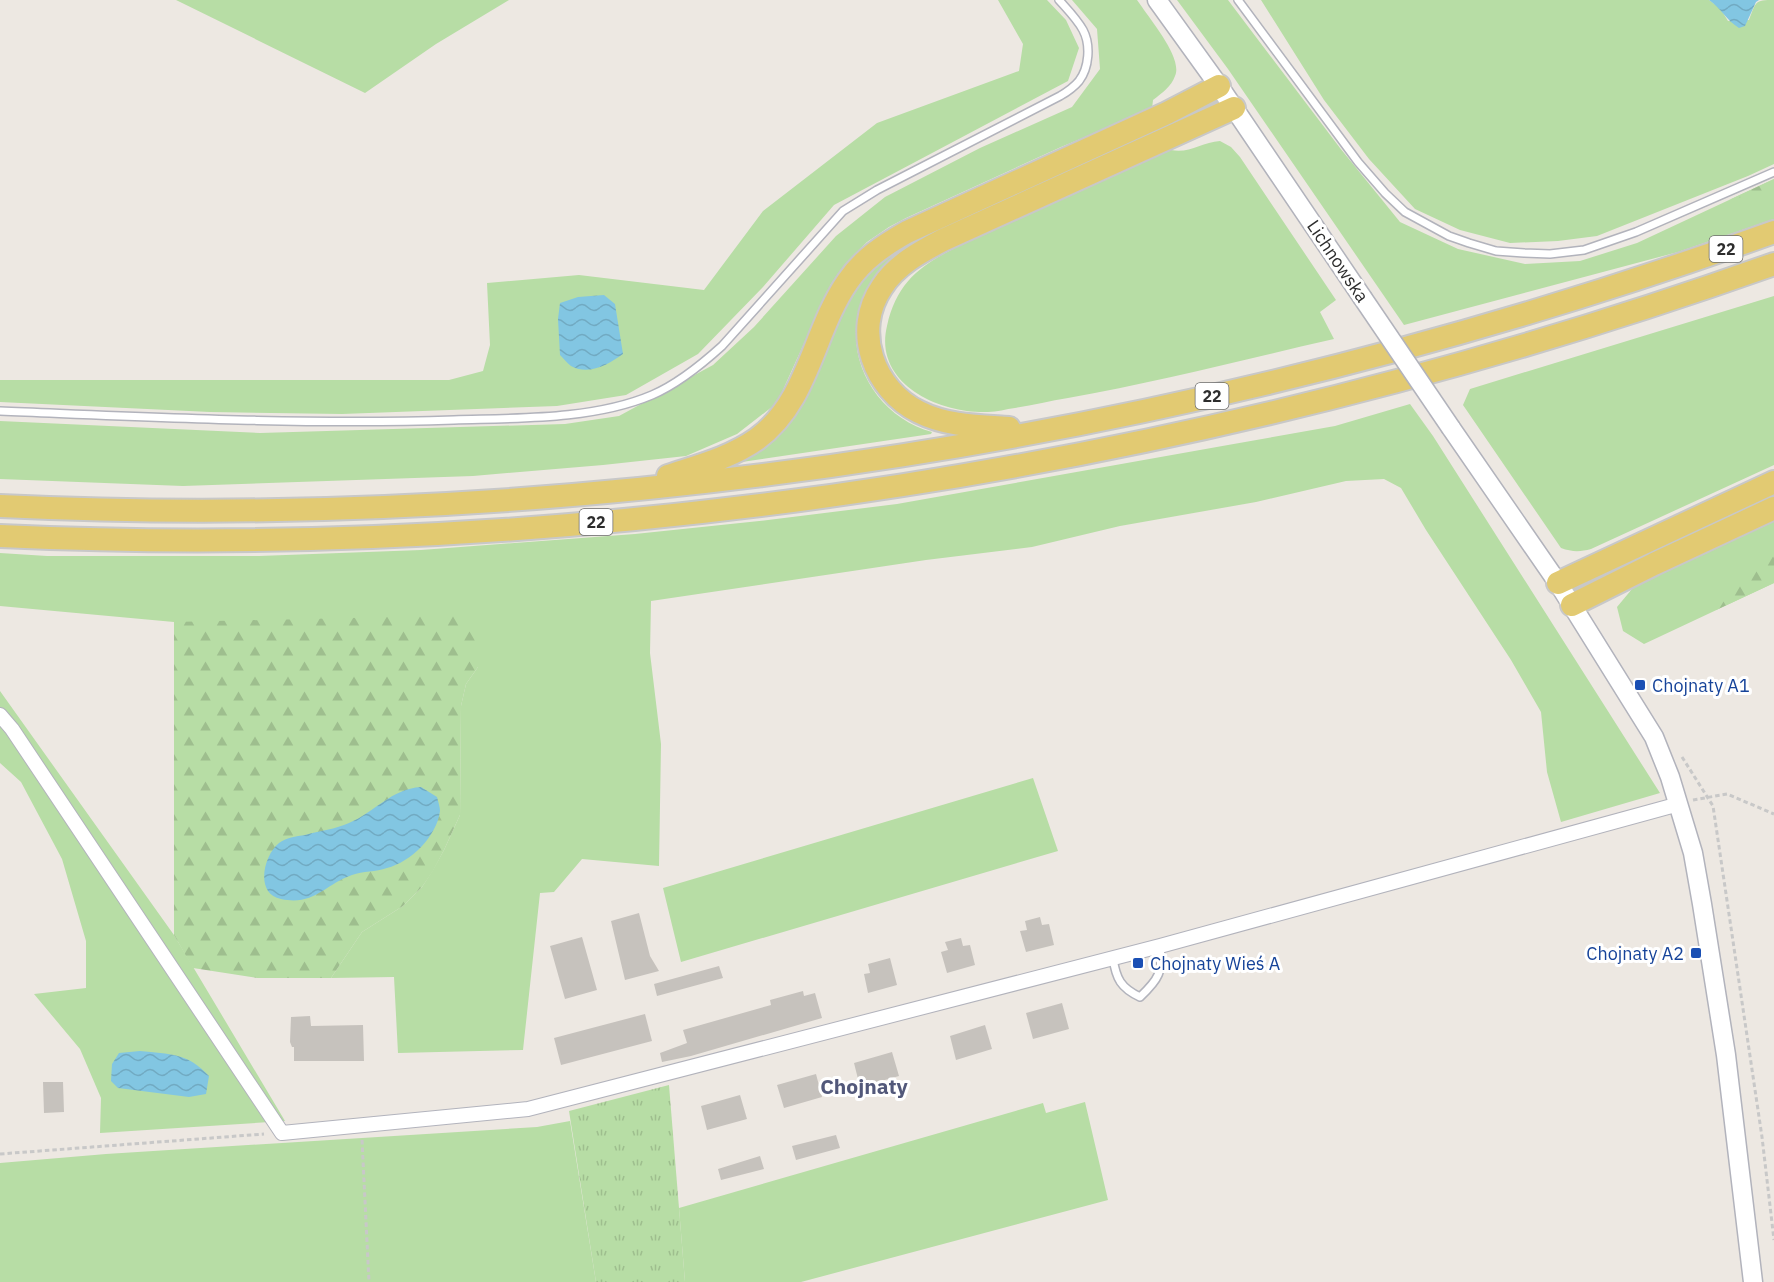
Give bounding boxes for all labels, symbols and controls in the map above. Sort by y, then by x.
street label: Lichnowska [1302,215,1374,307]
road number: 22 [1710,236,1742,262]
road number: 22 [1196,383,1228,409]
road number: 22 [580,509,612,535]
place label: Chojnaty A1 [1652,674,1750,697]
marker: Chojnaty A1 [1633,678,1647,692]
place label: Chojnaty A2 [1586,942,1684,965]
marker: Chojnaty A2 [1689,946,1703,960]
place label: Chojnaty Wieś A [1150,952,1281,975]
marker: Chojnaty Wieś A [1131,956,1145,970]
district label: Chojnaty [820,1072,909,1100]

